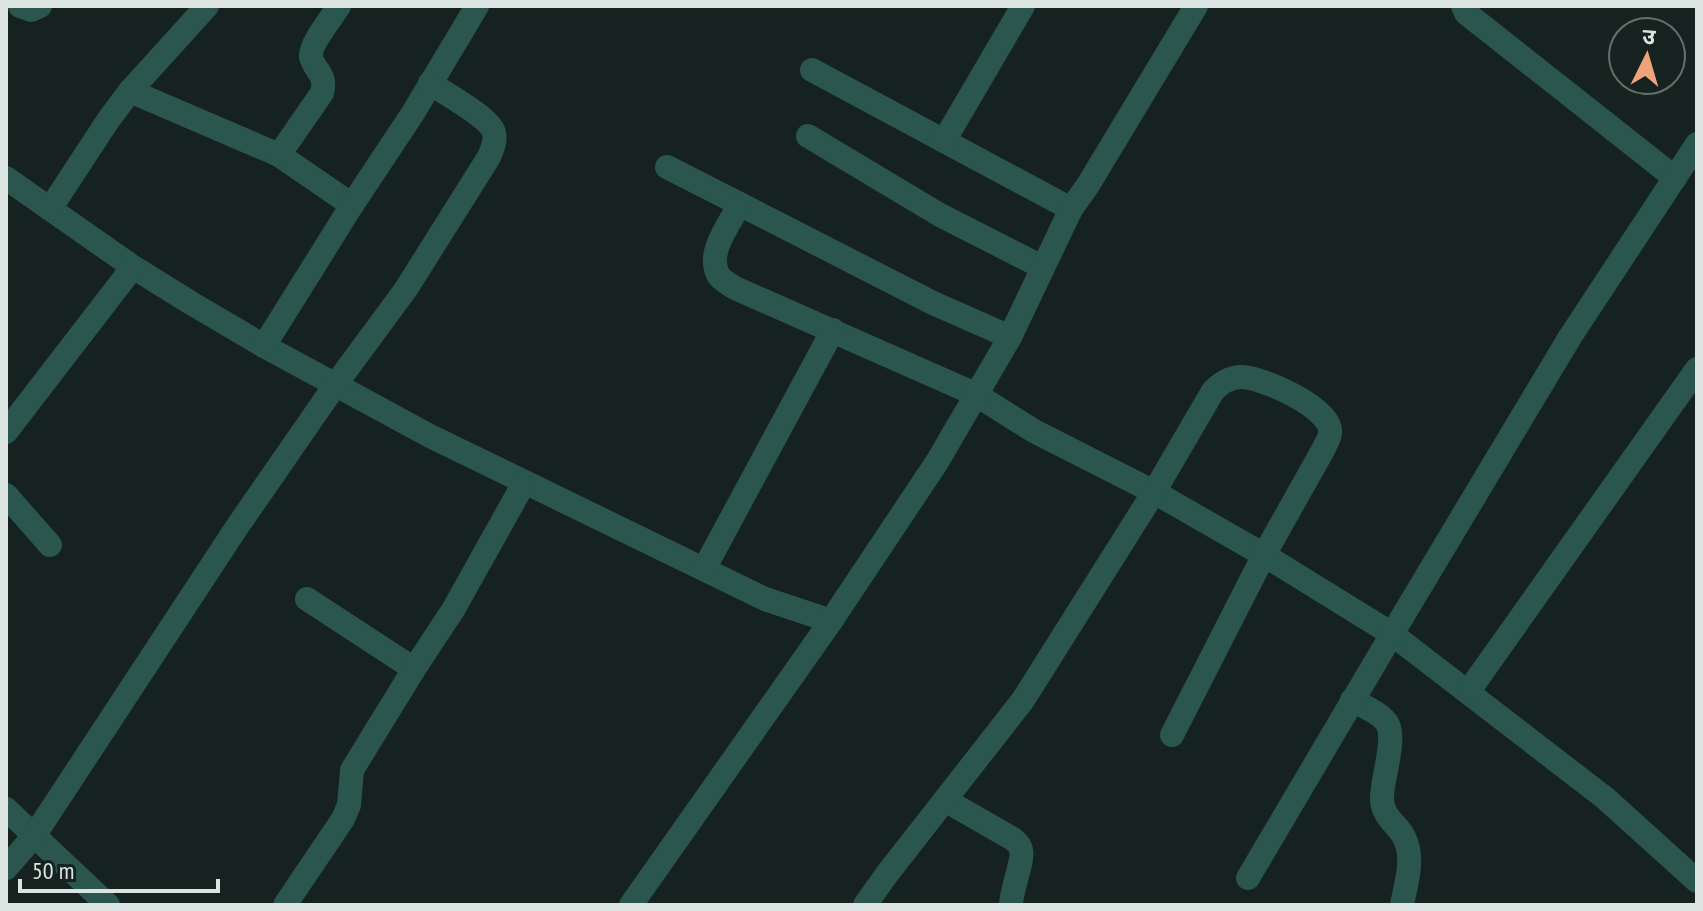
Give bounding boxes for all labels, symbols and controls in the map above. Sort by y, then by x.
north arrow [1607,16,1687,96]
text: उ [1641,22,1657,51]
scale bar [20,843,218,893]
text: 50 m [32,855,74,886]

